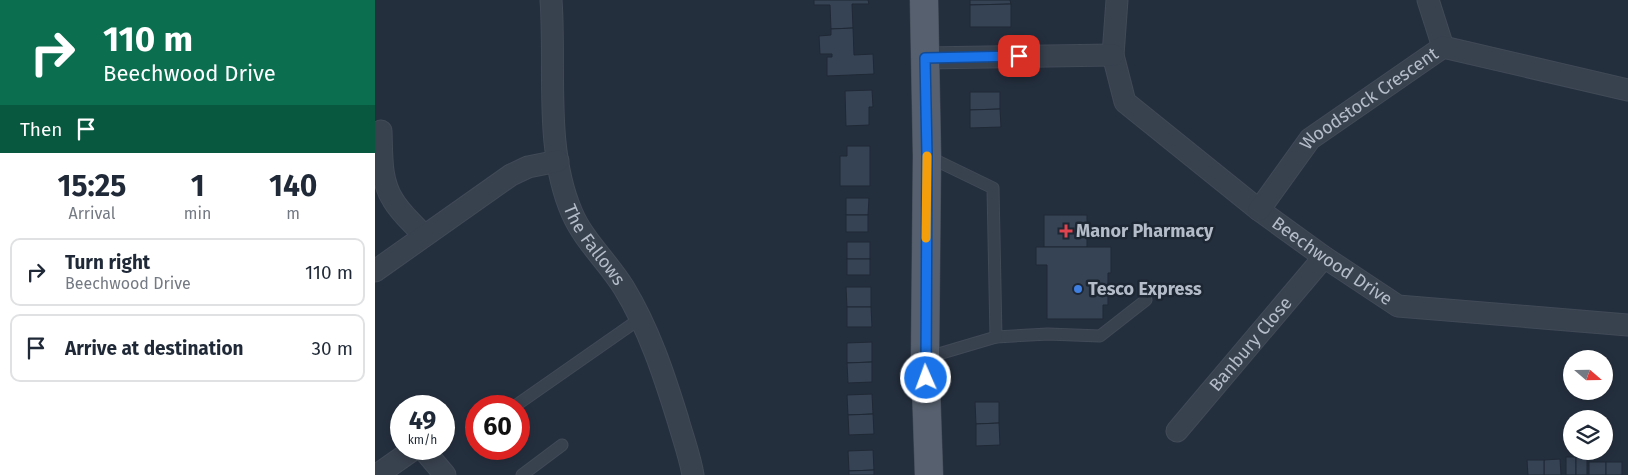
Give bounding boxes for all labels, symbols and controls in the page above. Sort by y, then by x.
text: 110 m [103,18,193,60]
icon: right [20,20,85,85]
pin [998,35,1040,77]
icon: arrive [1005,42,1033,70]
street label: Woodstock Crescent [1295,42,1443,154]
text: Beechwood Drive [103,60,276,87]
icon: arrive [72,115,100,143]
text: Then [20,118,62,141]
text: 15:25 [58,168,126,204]
text: 1 [191,168,205,204]
text: 140 [269,168,317,204]
street label: The Fallows [559,201,630,289]
text: Arrival [68,204,115,223]
text: min [184,204,211,223]
text: m [286,204,300,223]
street label: Beechwood Drive [1268,212,1397,310]
place label: Manor Pharmacy [1076,220,1214,242]
marker: Manor Pharmacy [1060,225,1072,237]
text: Turn right [65,251,150,274]
icon: right [22,258,50,286]
text: 110 m [305,261,353,284]
text: Beechwood Drive [65,274,191,293]
place label: Tesco Express [1088,278,1202,300]
marker: Tesco Express [1072,283,1084,295]
street label: Banbury Close [1204,292,1297,396]
icon: arrive [22,334,50,362]
text: Arrive at destination [65,337,244,360]
text: 30 m [312,337,353,360]
north arrow [1563,350,1613,400]
map controls [1563,350,1613,460]
position arrow [899,351,951,403]
speed limit sign: 60 [465,395,530,460]
text: 49 [409,406,436,436]
button: layers [1563,410,1613,460]
text: km/h [408,433,437,447]

